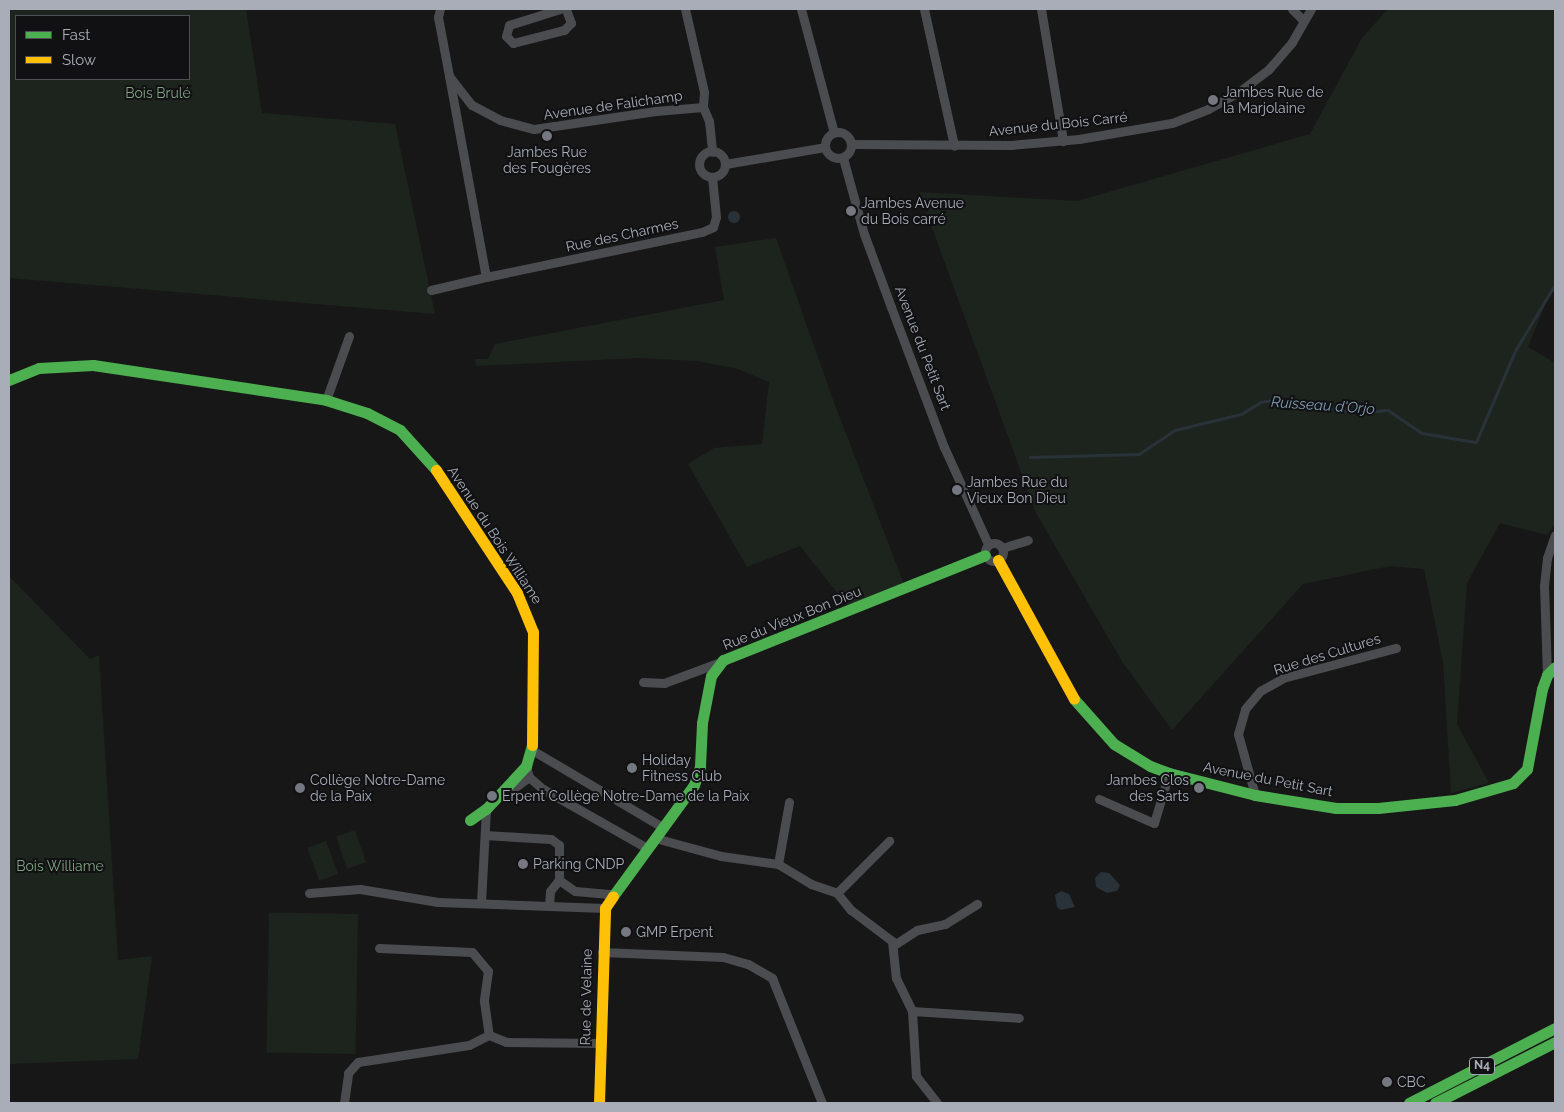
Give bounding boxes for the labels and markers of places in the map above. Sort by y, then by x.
place label: Jambes Rue de la Marjolaine [1223,84,1323,116]
marker: Jambes Rue de la Marjolaine [1207,94,1219,106]
marker: Jambes Rue des Fougères [541,130,553,142]
place label: Jambes Rue des Fougères [503,144,591,176]
place label: Jambes Avenue du Bois carré [861,195,964,228]
marker: Jambes Avenue du Bois carré [845,205,857,217]
place label: Jambes Rue du Vieux Bon Dieu [967,474,1067,507]
marker: Jambes Rue du Vieux Bon Dieu [951,484,963,496]
place label: Holiday Fitness Club [642,752,722,784]
marker: Holiday Fitness Club [626,762,638,774]
place label: Collège Notre-Dame de la Paix [310,772,445,804]
place label: Jambes Clos des Sarts [1106,772,1189,804]
marker: Collège Notre-Dame de la Paix [294,782,306,794]
marker: Jambes Clos des Sarts [1193,782,1205,794]
place label: Erpent Collège Notre-Dame de la Paix [502,788,749,804]
marker: Erpent Collège Notre-Dame de la Paix [486,790,498,802]
place label: Parking CNDP [533,856,624,872]
marker: Parking CNDP [517,858,529,870]
place label: GMP Erpent [636,924,714,940]
marker: GMP Erpent [620,926,632,938]
place label: CBC [1397,1074,1426,1090]
marker: CBC [1381,1076,1393,1088]

